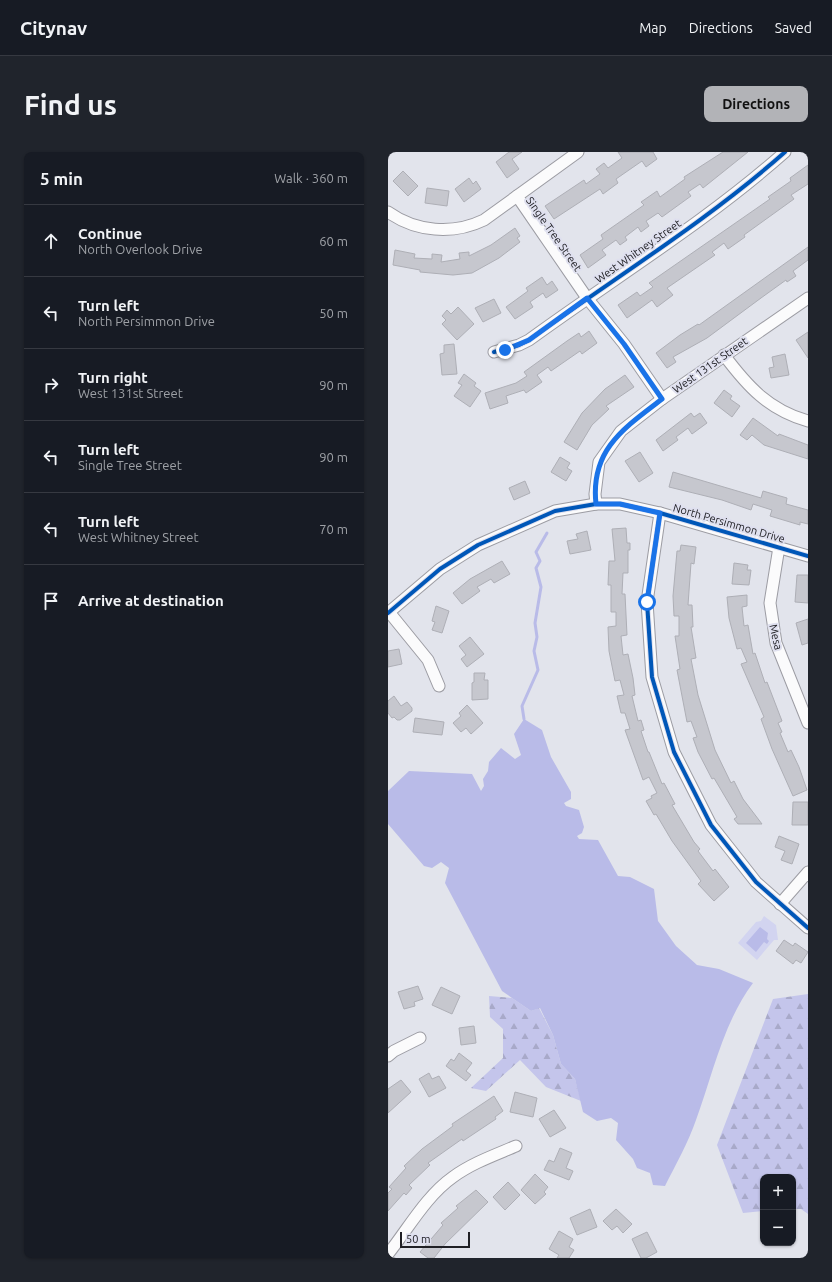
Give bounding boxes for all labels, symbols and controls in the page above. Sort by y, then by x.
text: Citynav [20,17,87,39]
text: Map [639,20,667,36]
text: Directions [689,20,753,36]
text: Saved [775,20,812,36]
button: Directions [704,86,808,122]
text: Find us [24,89,117,120]
text: 5 min [40,169,83,188]
text: Walk · 360 m [274,171,348,185]
street label: Single Tree Street [524,195,584,274]
street label: West Whitney Street [593,216,684,285]
text: Continue [78,225,142,242]
icon: ahead [40,230,62,252]
text: 60 m [319,234,348,248]
text: North Overlook Drive [78,242,203,256]
text: Turn left [78,297,139,314]
icon: left [40,302,62,324]
text: 50 m [319,306,348,320]
text: North Persimmon Drive [78,314,215,328]
street label: West 131st Street [670,334,750,395]
route end [496,341,514,359]
text: Turn right [78,369,148,386]
icon: right [40,374,62,396]
text: 90 m [319,378,348,392]
text: West 131st Street [78,386,183,400]
text: Turn left [78,441,139,458]
icon: left [40,446,62,468]
text: 90 m [319,450,348,464]
text: Single Tree Street [78,458,182,472]
street label: North Persimmon Drive [672,501,786,545]
text: Turn left [78,513,139,530]
icon: left [40,518,62,540]
text: 70 m [319,522,348,536]
text: West Whitney Street [78,530,199,544]
icon: arrive [40,590,62,612]
text: Arrive at destination [78,592,224,609]
route start [638,593,656,611]
street label: Mesa [767,623,785,651]
map controls [760,1174,796,1246]
button: + [760,1174,796,1210]
button: − [760,1210,796,1246]
scale bar [400,1230,470,1249]
text: 50 m [406,1233,430,1245]

